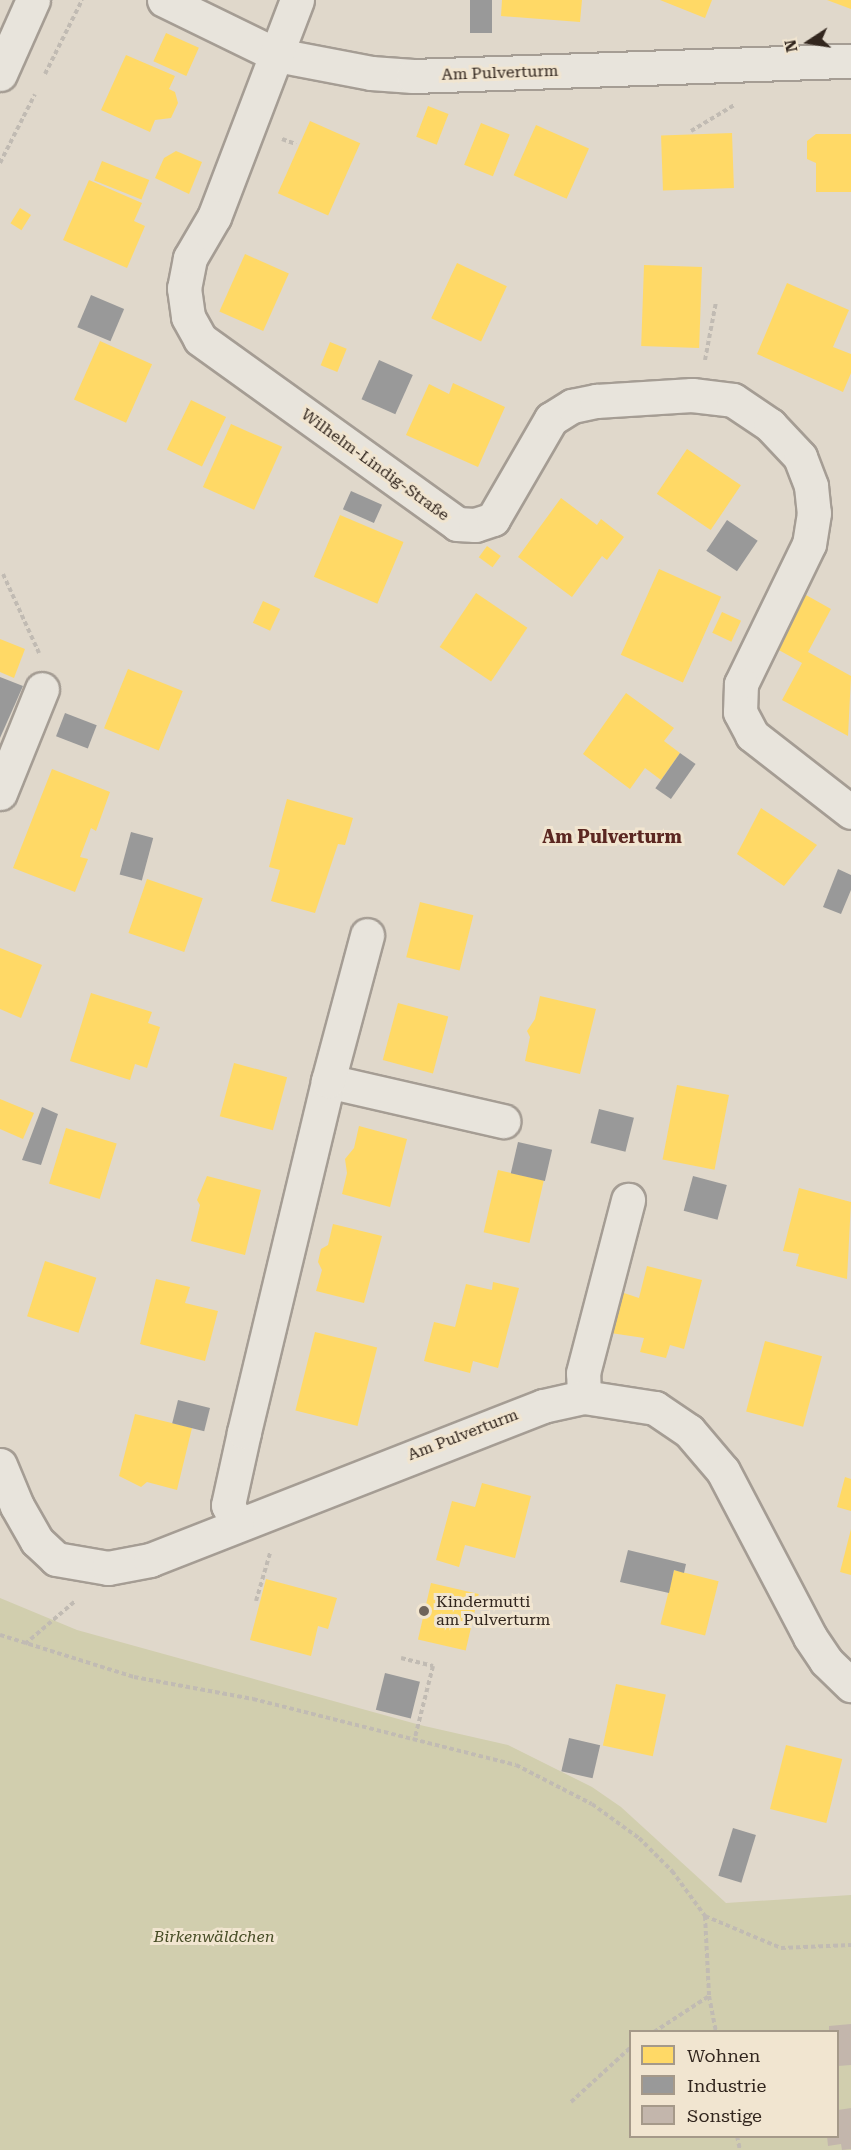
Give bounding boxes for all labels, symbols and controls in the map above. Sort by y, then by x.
north arrow [779,12,839,72]
text: N [780,38,801,54]
street label: Am Pulverturm [441,61,559,85]
street label: Wilhelm-Lindig-Straße [297,405,453,525]
district label: Am Pulverturm [542,826,682,848]
street label: Am Pulverturm [405,1405,521,1465]
place label: Kindermutti am Pulverturm [436,1592,550,1630]
marker: Kindermutti am Pulverturm [417,1604,431,1618]
park label: Birkenwäldchen [153,1927,275,1947]
legend [629,2030,839,2138]
text: Wohnen [687,2045,760,2066]
text: Industrie [687,2075,766,2096]
text: Sonstige [687,2105,762,2126]

